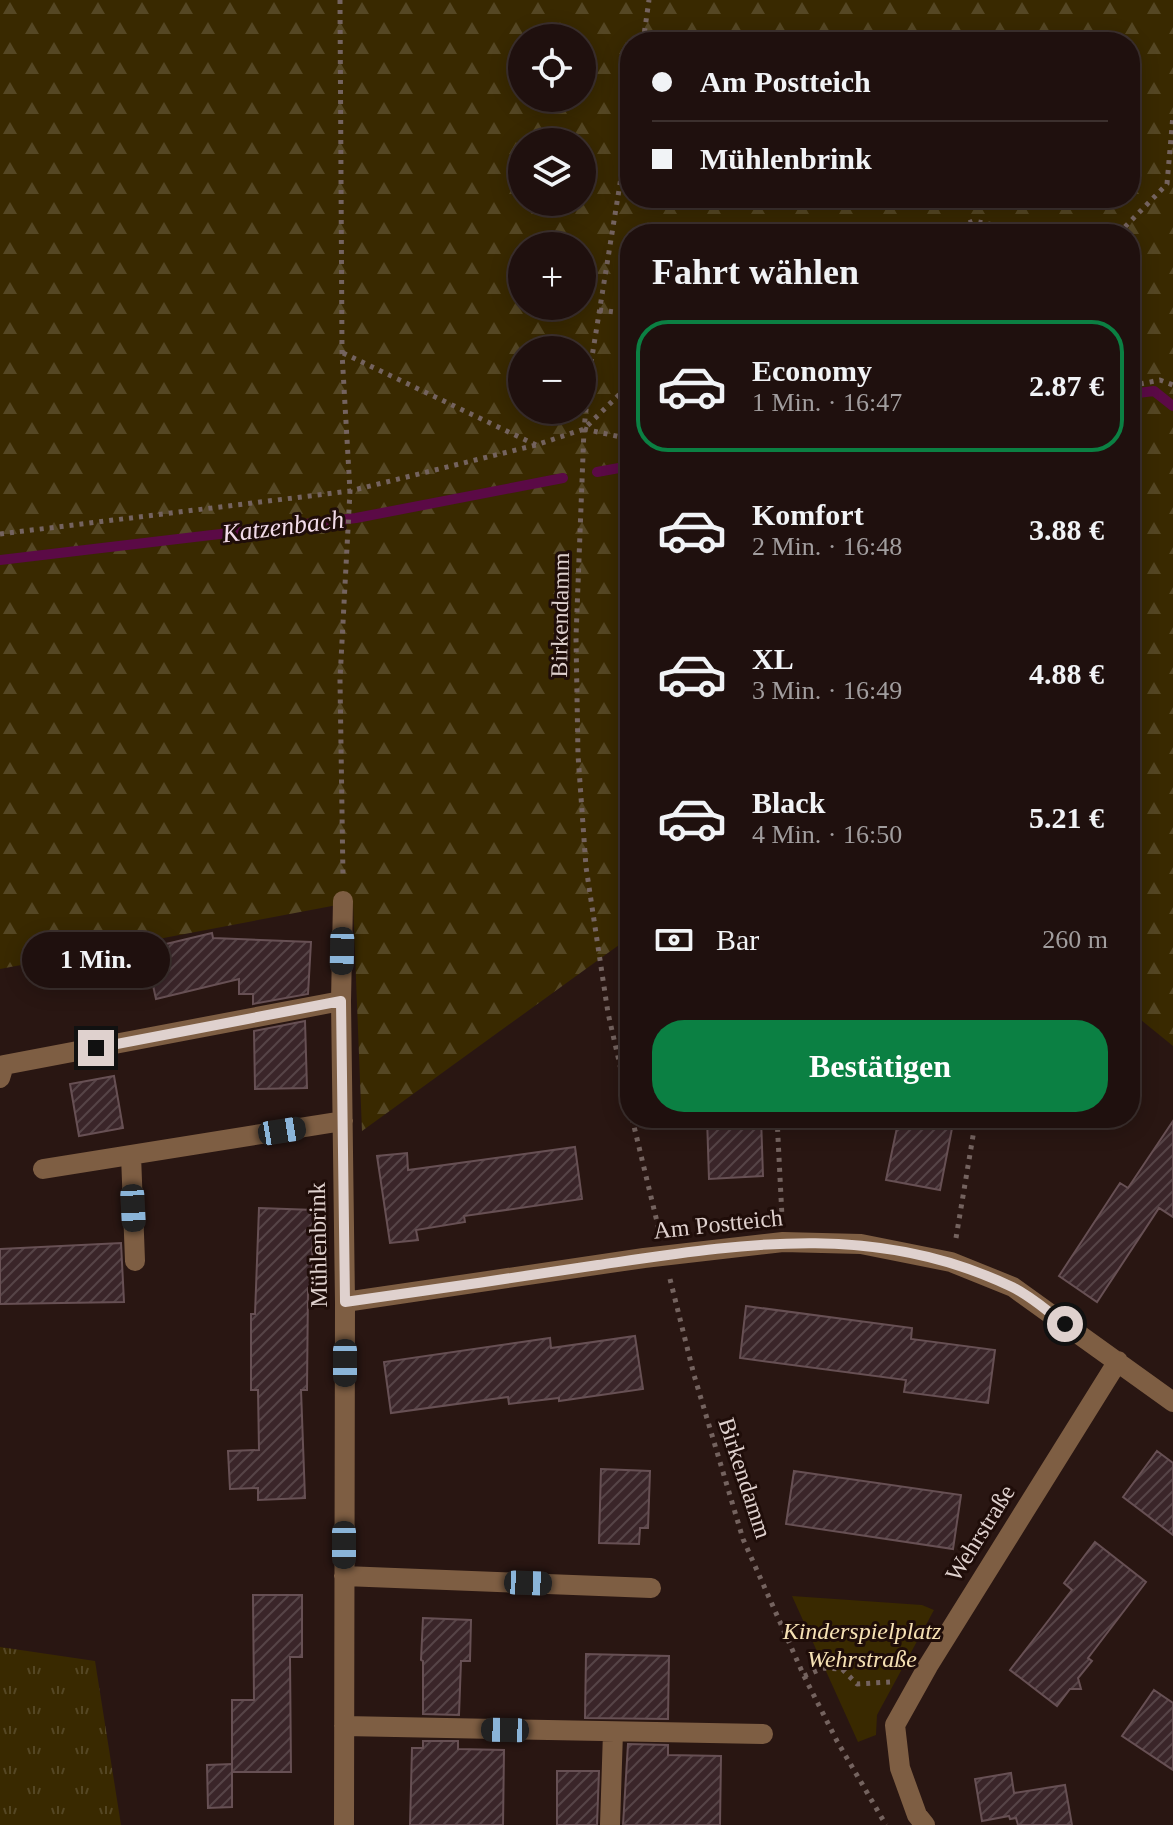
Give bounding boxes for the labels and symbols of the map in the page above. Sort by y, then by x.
water label: Katzenbach [219,505,346,548]
street label: Birkendamm [546,552,574,678]
car [330,927,354,975]
callout: 1 Min. [22,932,170,988]
route end [78,1030,114,1066]
car [256,1115,308,1147]
street label: Mühlenbrink [304,1182,332,1308]
car [120,1183,146,1233]
street label: Am Postteich [652,1204,784,1244]
route start [1047,1306,1083,1342]
car [333,1339,357,1387]
street label: Birkendamm [713,1414,777,1542]
street label: Wehrstraße [940,1480,1020,1586]
car [332,1521,356,1569]
car [504,1570,552,1596]
park label: Kinderspielplatz Wehrstraße [782,1618,942,1672]
car [481,1718,529,1742]

